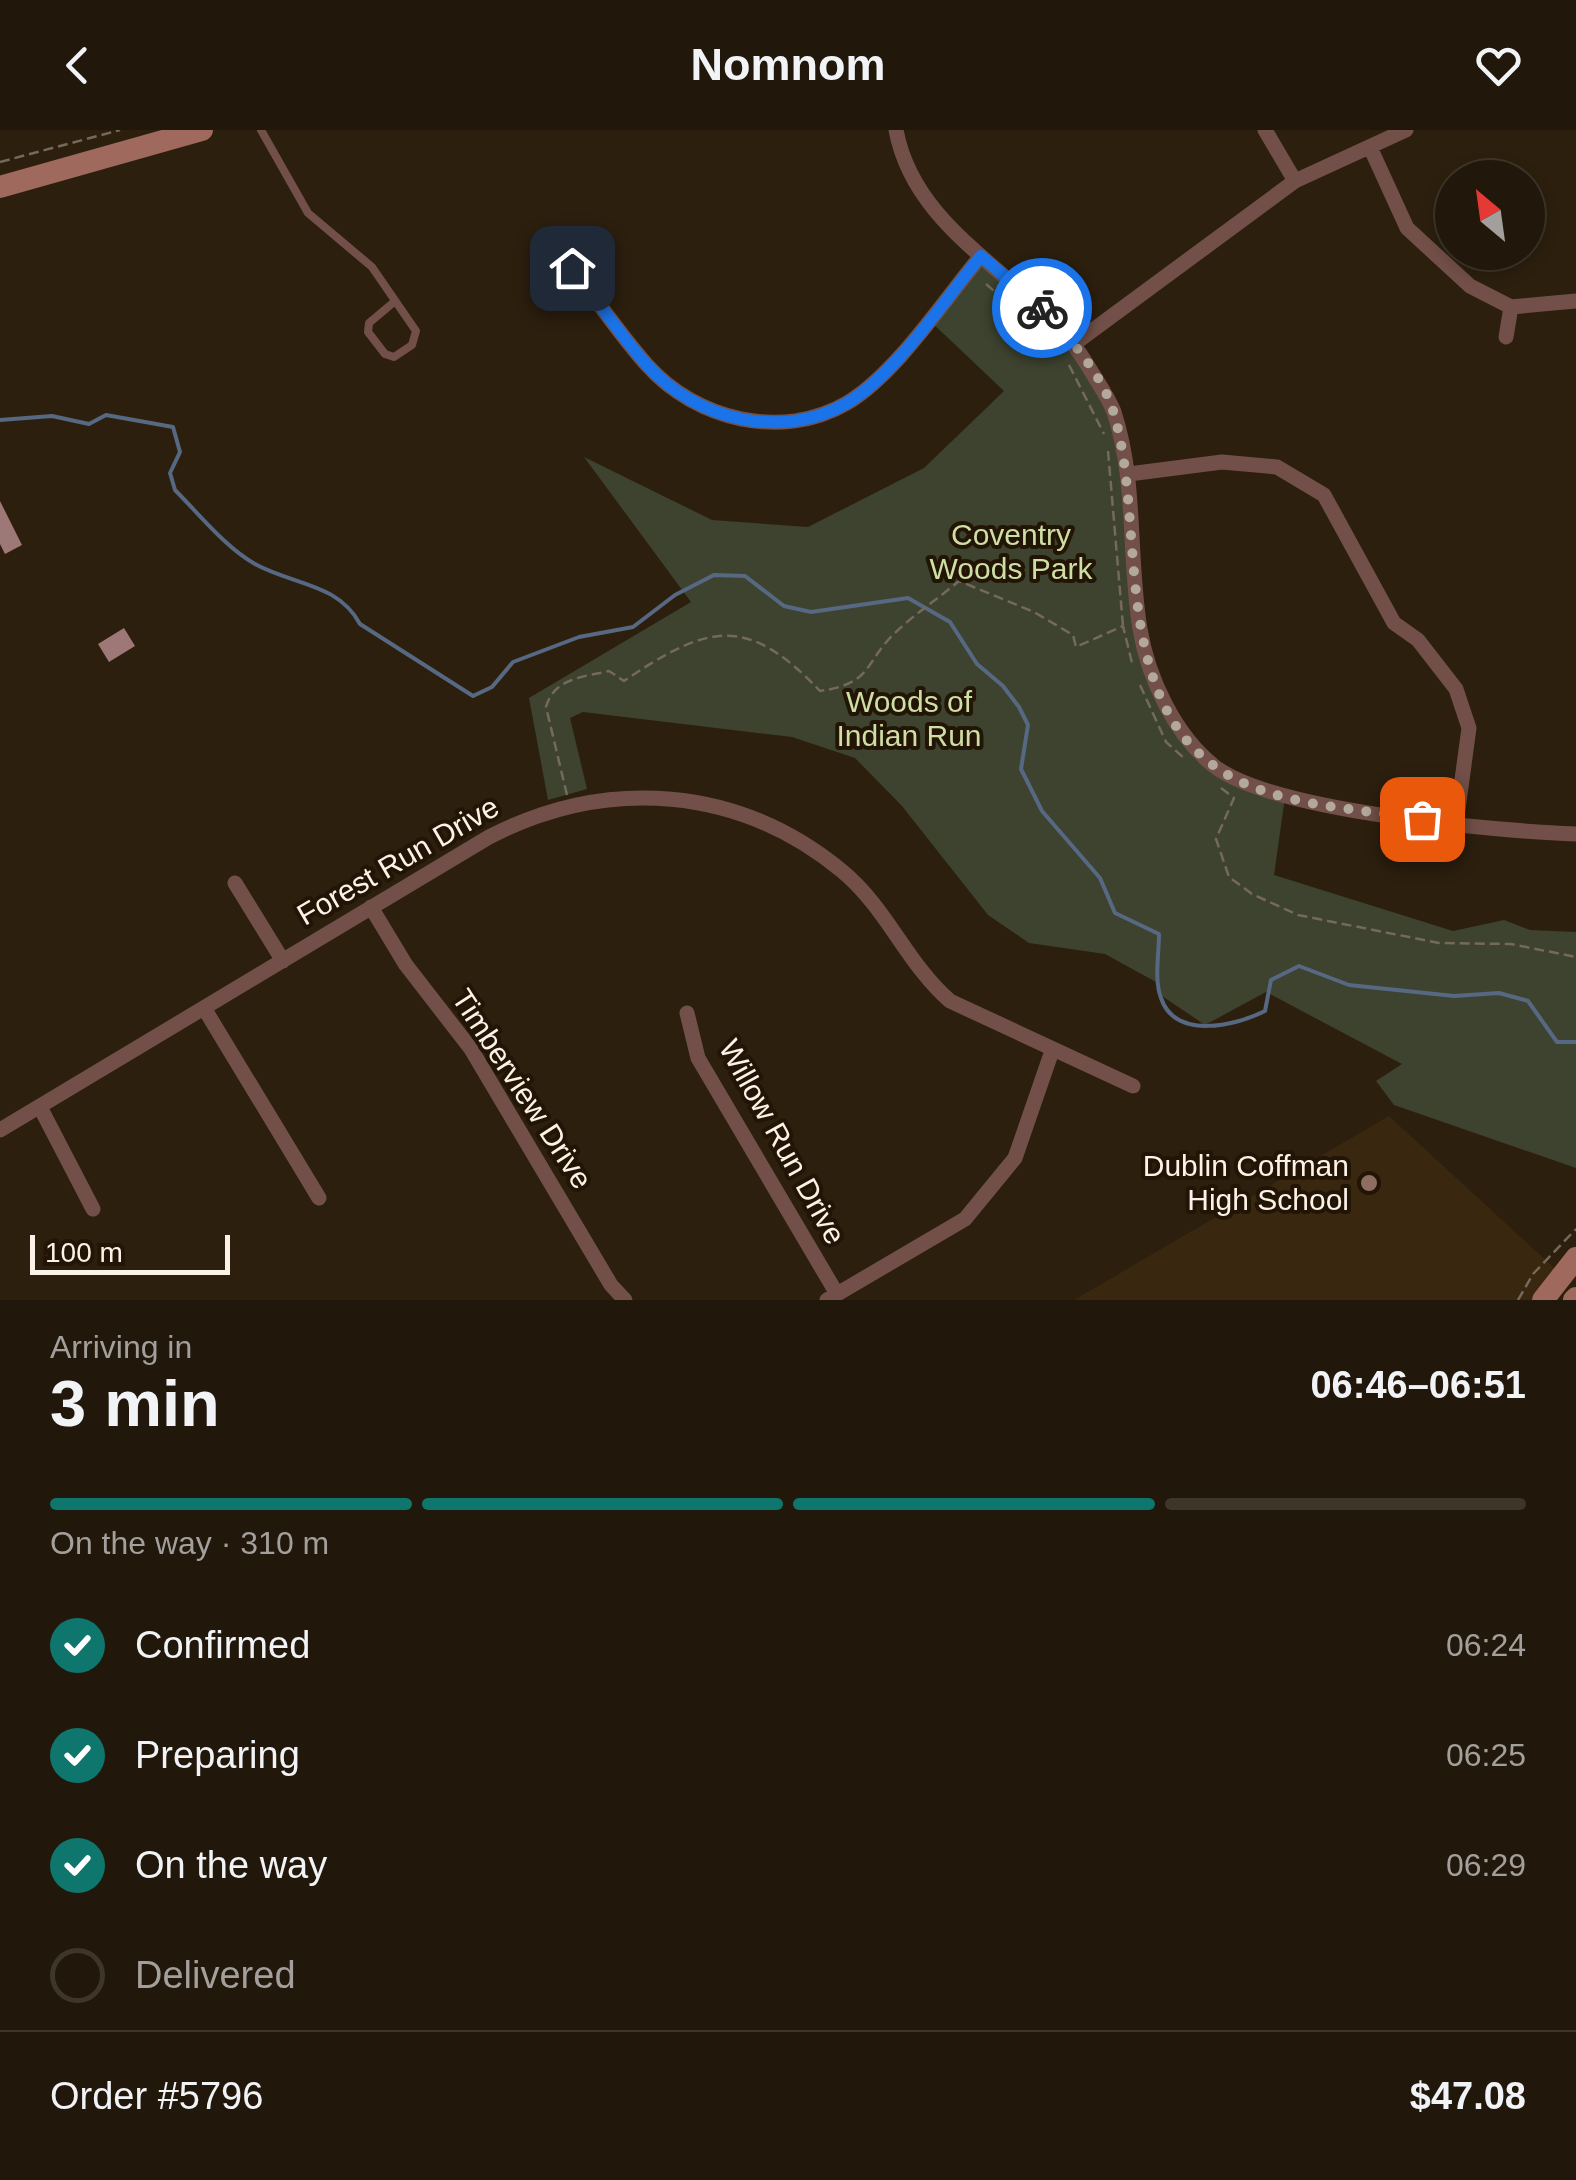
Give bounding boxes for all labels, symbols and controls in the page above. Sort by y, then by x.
icon: back [50,38,105,93]
icon: heart [1471,38,1526,93]
text: Nomnom [691,39,886,90]
north arrow [1435,160,1545,270]
map controls [1435,160,1545,270]
pin [530,226,615,311]
icon: home [545,241,600,296]
courier [992,258,1092,358]
icon: bike [1015,281,1070,336]
park label: Coventry Woods Park [930,518,1093,585]
park label: Woods of Indian Run [836,685,982,752]
pin [1380,777,1465,862]
street label: Forest Run Drive [291,790,504,932]
icon: bag [1395,792,1450,847]
street label: Timberview Drive [446,983,599,1194]
street label: Willow Run Drive [713,1034,852,1250]
place label: Dublin Coffman High School [1143,1149,1349,1216]
marker: Dublin Coffman High School [1358,1172,1380,1194]
scale bar [30,1230,230,1274]
text: 100 m [45,1237,123,1268]
text: Arriving in [50,1329,192,1365]
text: 06:46–06:51 [1310,1364,1526,1406]
text: 3 min [50,1367,220,1440]
text: On the way · 310 m [50,1525,329,1561]
icon: check [50,1618,105,1673]
text: Confirmed [135,1624,310,1666]
text: 06:24 [1446,1627,1526,1663]
icon: check [50,1728,105,1783]
text: Preparing [135,1734,300,1776]
text: 06:25 [1446,1737,1526,1773]
icon: check [50,1838,105,1893]
text: On the way [135,1844,327,1886]
text: 06:29 [1446,1847,1526,1883]
text: Delivered [135,1954,296,1996]
text: Order #5796 [50,2075,263,2117]
text: $47.08 [1410,2075,1526,2117]

